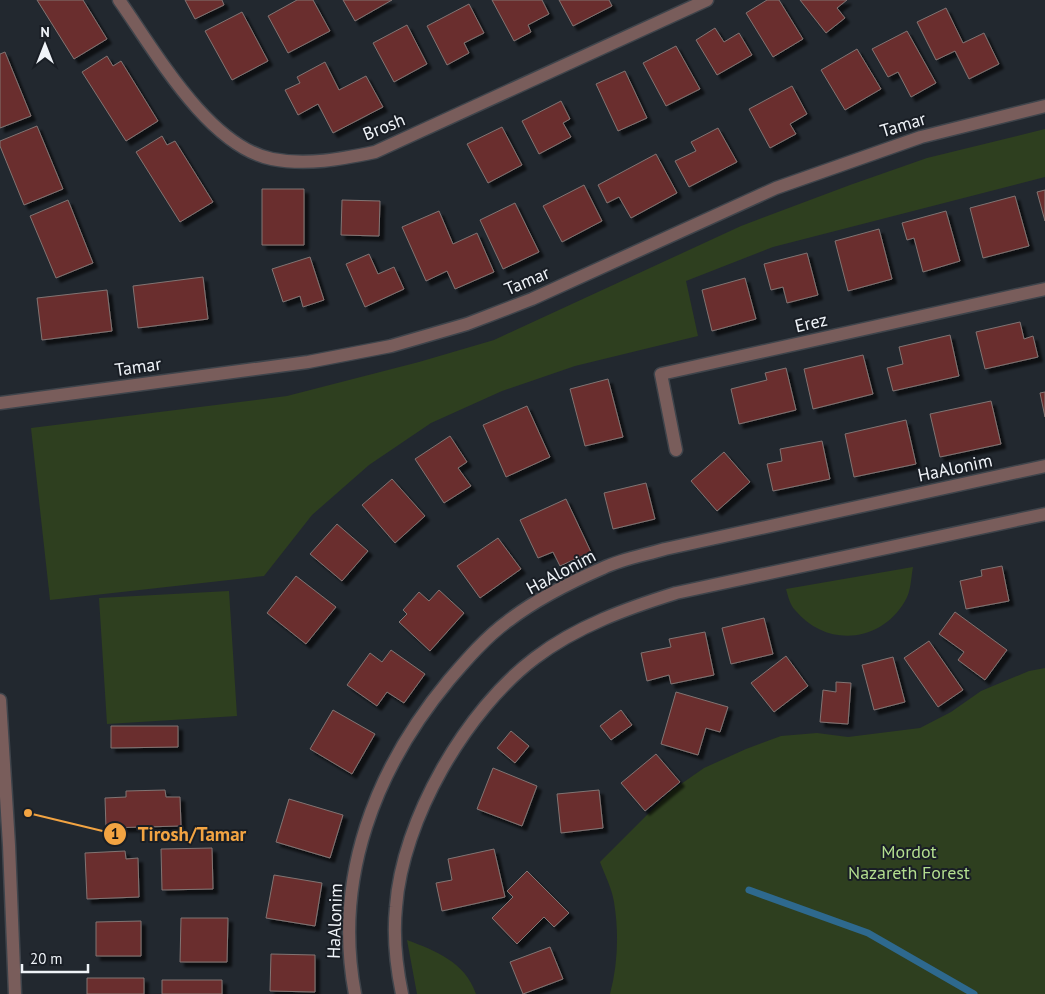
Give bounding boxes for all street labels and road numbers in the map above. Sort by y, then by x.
street label: Tamar [877,107,929,142]
street label: Brosh [359,108,408,145]
street label: Tamar [501,261,553,300]
street label: Erez [792,308,829,337]
street label: Tamar [113,352,163,381]
street label: HaAlonim [915,448,994,487]
street label: HaAlonim [522,544,600,599]
street label: HaAlonim [322,883,347,959]

